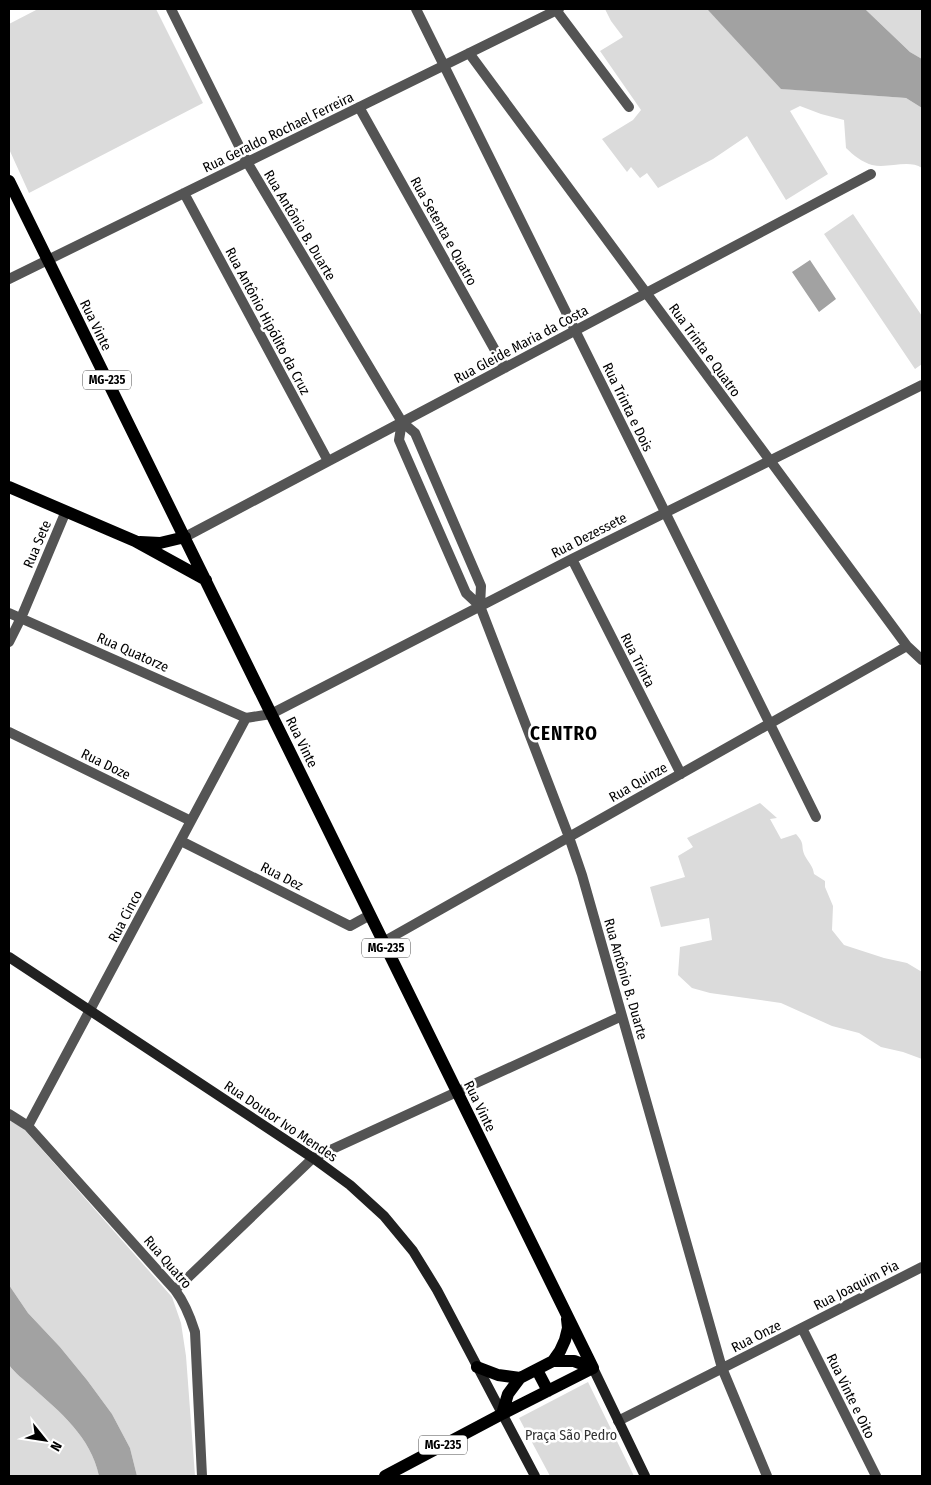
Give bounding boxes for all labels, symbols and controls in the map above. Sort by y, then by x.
street label: Rua Geraldo Rochael Ferreira [200,88,356,176]
street label: Rua Antônio B. Duarte [260,167,339,284]
street label: Rua Setenta e Quatro [407,174,481,289]
street label: Rua Antônio Hipólito da Cruz [221,245,314,398]
street label: Rua Vinte [76,297,115,353]
street label: Rua Trinta e Quatro [665,300,744,400]
street label: Rua Gleide Maria da Costa [451,302,591,387]
street label: Rua Trinta e Dois [599,360,656,454]
road number: MG-235 [83,370,131,390]
street label: Rua Dezessete [549,509,630,562]
street label: Rua Sete [20,518,55,571]
street label: Rua Quatorze [94,629,171,676]
street label: Rua Trinta [617,630,658,690]
street label: Rua Vinte [282,714,321,770]
district label: CENTRO [530,722,598,745]
street label: Rua Doze [78,745,133,784]
street label: Rua Quinze [606,759,670,806]
street label: Rua Dez [258,859,306,895]
street label: Rua Cinco [105,887,146,945]
street label: Rua Antônio B. Duarte [600,916,651,1042]
road number: MG-235 [362,938,410,958]
street label: Rua Doutor Ivo Mendes [221,1077,341,1166]
street label: Rua Vinte [460,1078,499,1134]
street label: Rua Quatro [140,1232,195,1292]
street label: Rua Joaquim Pia [811,1257,902,1314]
street label: Rua Onze [728,1317,784,1356]
street label: Rua Vinte e Oito [823,1351,878,1441]
north arrow [20,1415,70,1465]
park label: Praça São Pedro [525,1427,617,1444]
road number: MG-235 [419,1436,467,1454]
text: N [46,1438,65,1454]

